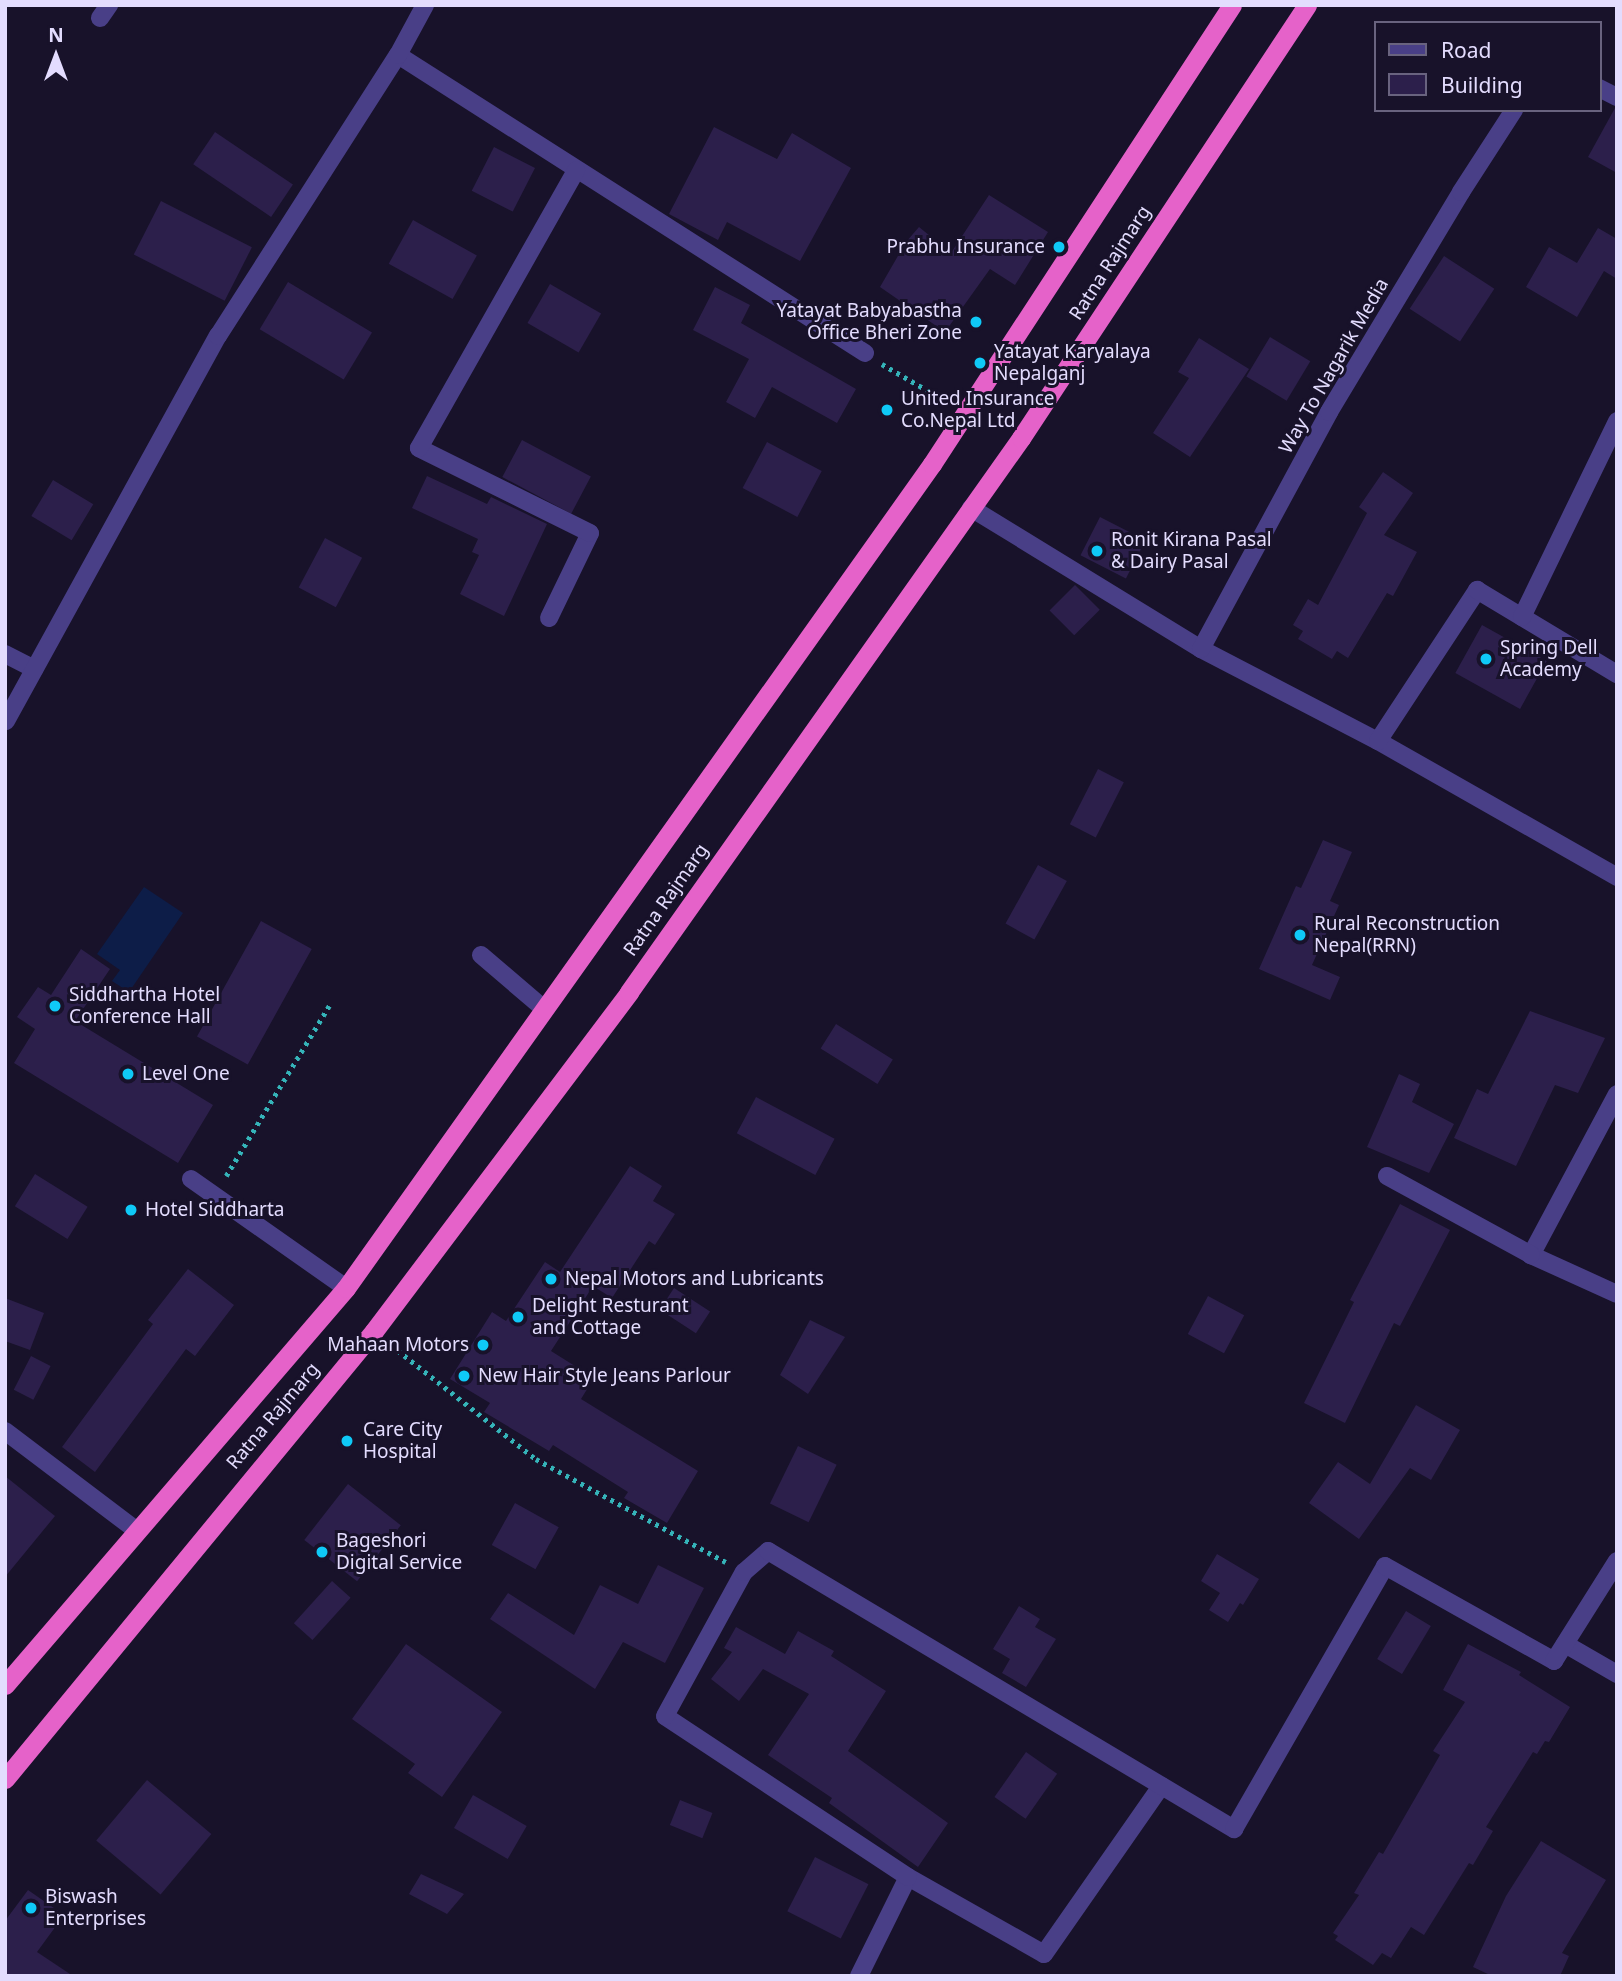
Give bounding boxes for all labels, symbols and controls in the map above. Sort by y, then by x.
north arrow [21,21,91,91]
legend [1374,21,1601,112]
text: N [48,22,64,48]
text: Road [1441,36,1491,64]
text: Building [1441,71,1523,99]
street label: Ratna Rajmarg [1065,202,1155,324]
place label: Prabhu Insurance [887,236,1045,258]
marker: Prabhu Insurance [1051,239,1067,255]
street label: Way To Nagarik Media [1274,274,1394,458]
place label: Yatayat Babyabastha Office Bheri Zone [777,300,962,344]
marker: Yatayat Babyabastha Office Bheri Zone [968,314,984,330]
place label: Yatayat Karyalaya Nepalganj [994,341,1151,385]
marker: Yatayat Karyalaya Nepalganj [972,355,988,371]
place label: United Insurance Co.Nepal Ltd [901,388,1054,432]
marker: United Insurance Co.Nepal Ltd [879,402,895,418]
place label: Ronit Kirana Pasal & Dairy Pasal [1111,529,1272,573]
marker: Ronit Kirana Pasal & Dairy Pasal [1089,543,1105,559]
place label: Spring Dell Academy [1500,637,1598,681]
marker: Spring Dell Academy [1478,651,1494,667]
street label: Ratna Rajmarg [619,839,713,961]
place label: Rural Reconstruction Nepal(RRN) [1314,913,1500,957]
marker: Rural Reconstruction Nepal(RRN) [1292,927,1308,943]
place label: Siddhartha Hotel Conference Hall [69,984,220,1028]
marker: Siddhartha Hotel Conference Hall [47,998,63,1014]
place label: Level One [142,1063,230,1085]
marker: Level One [120,1066,136,1082]
place label: Hotel Siddharta [145,1199,284,1221]
marker: Hotel Siddharta [123,1202,139,1218]
place label: Nepal Motors and Lubricants [565,1268,824,1290]
marker: Nepal Motors and Lubricants [543,1271,559,1287]
place label: Delight Resturant and Cottage [532,1295,689,1339]
marker: Delight Resturant and Cottage [510,1309,526,1325]
place label: Mahaan Motors [327,1334,469,1356]
marker: Mahaan Motors [475,1337,491,1353]
street label: Ratna Rajmarg [222,1358,324,1474]
place label: New Hair Style Jeans Parlour [478,1365,731,1387]
marker: New Hair Style Jeans Parlour [456,1368,472,1384]
place label: Care City Hospital [363,1419,442,1463]
marker: Care City Hospital [337,1431,357,1451]
place label: Bageshori Digital Service [336,1530,462,1574]
marker: Bageshori Digital Service [314,1544,330,1560]
place label: Biswash Enterprises [45,1886,146,1930]
marker: Biswash Enterprises [23,1900,39,1916]

